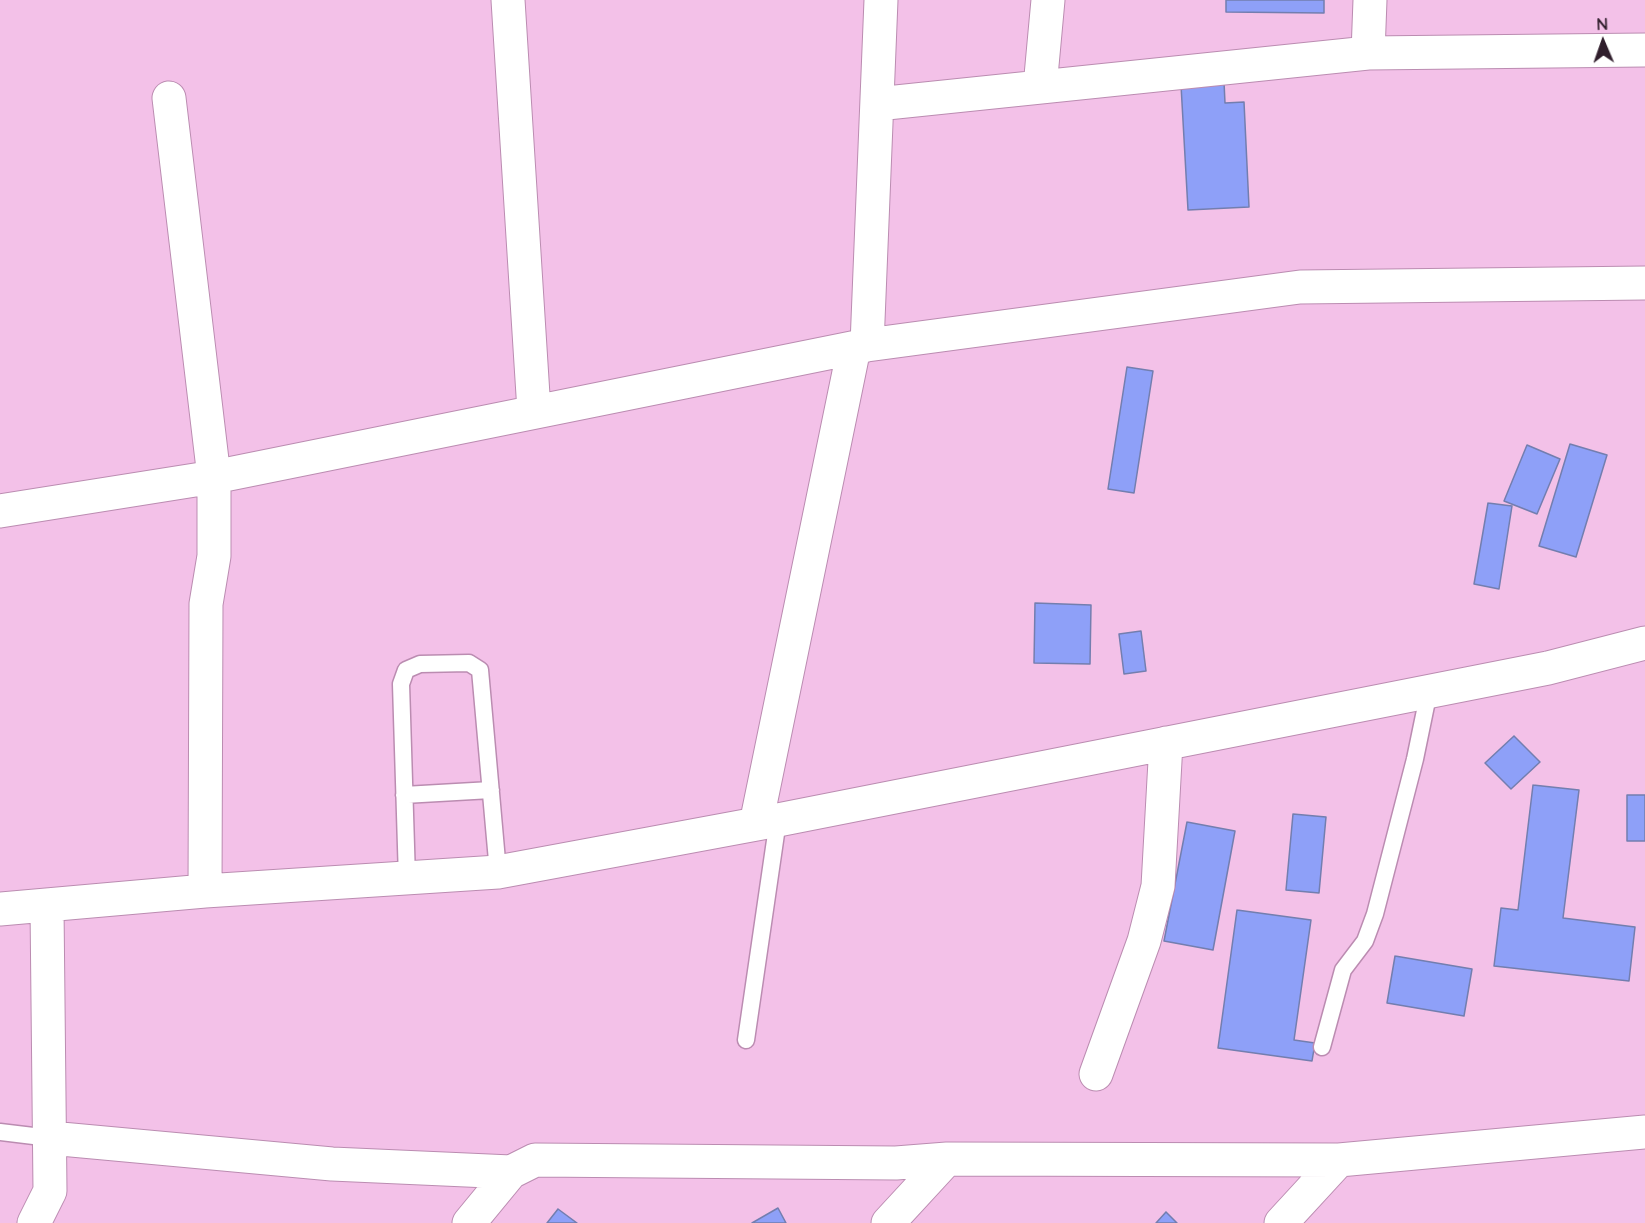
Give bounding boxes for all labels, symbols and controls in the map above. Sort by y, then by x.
north arrow [1573,12,1633,72]
text: N [1596,14,1609,34]

